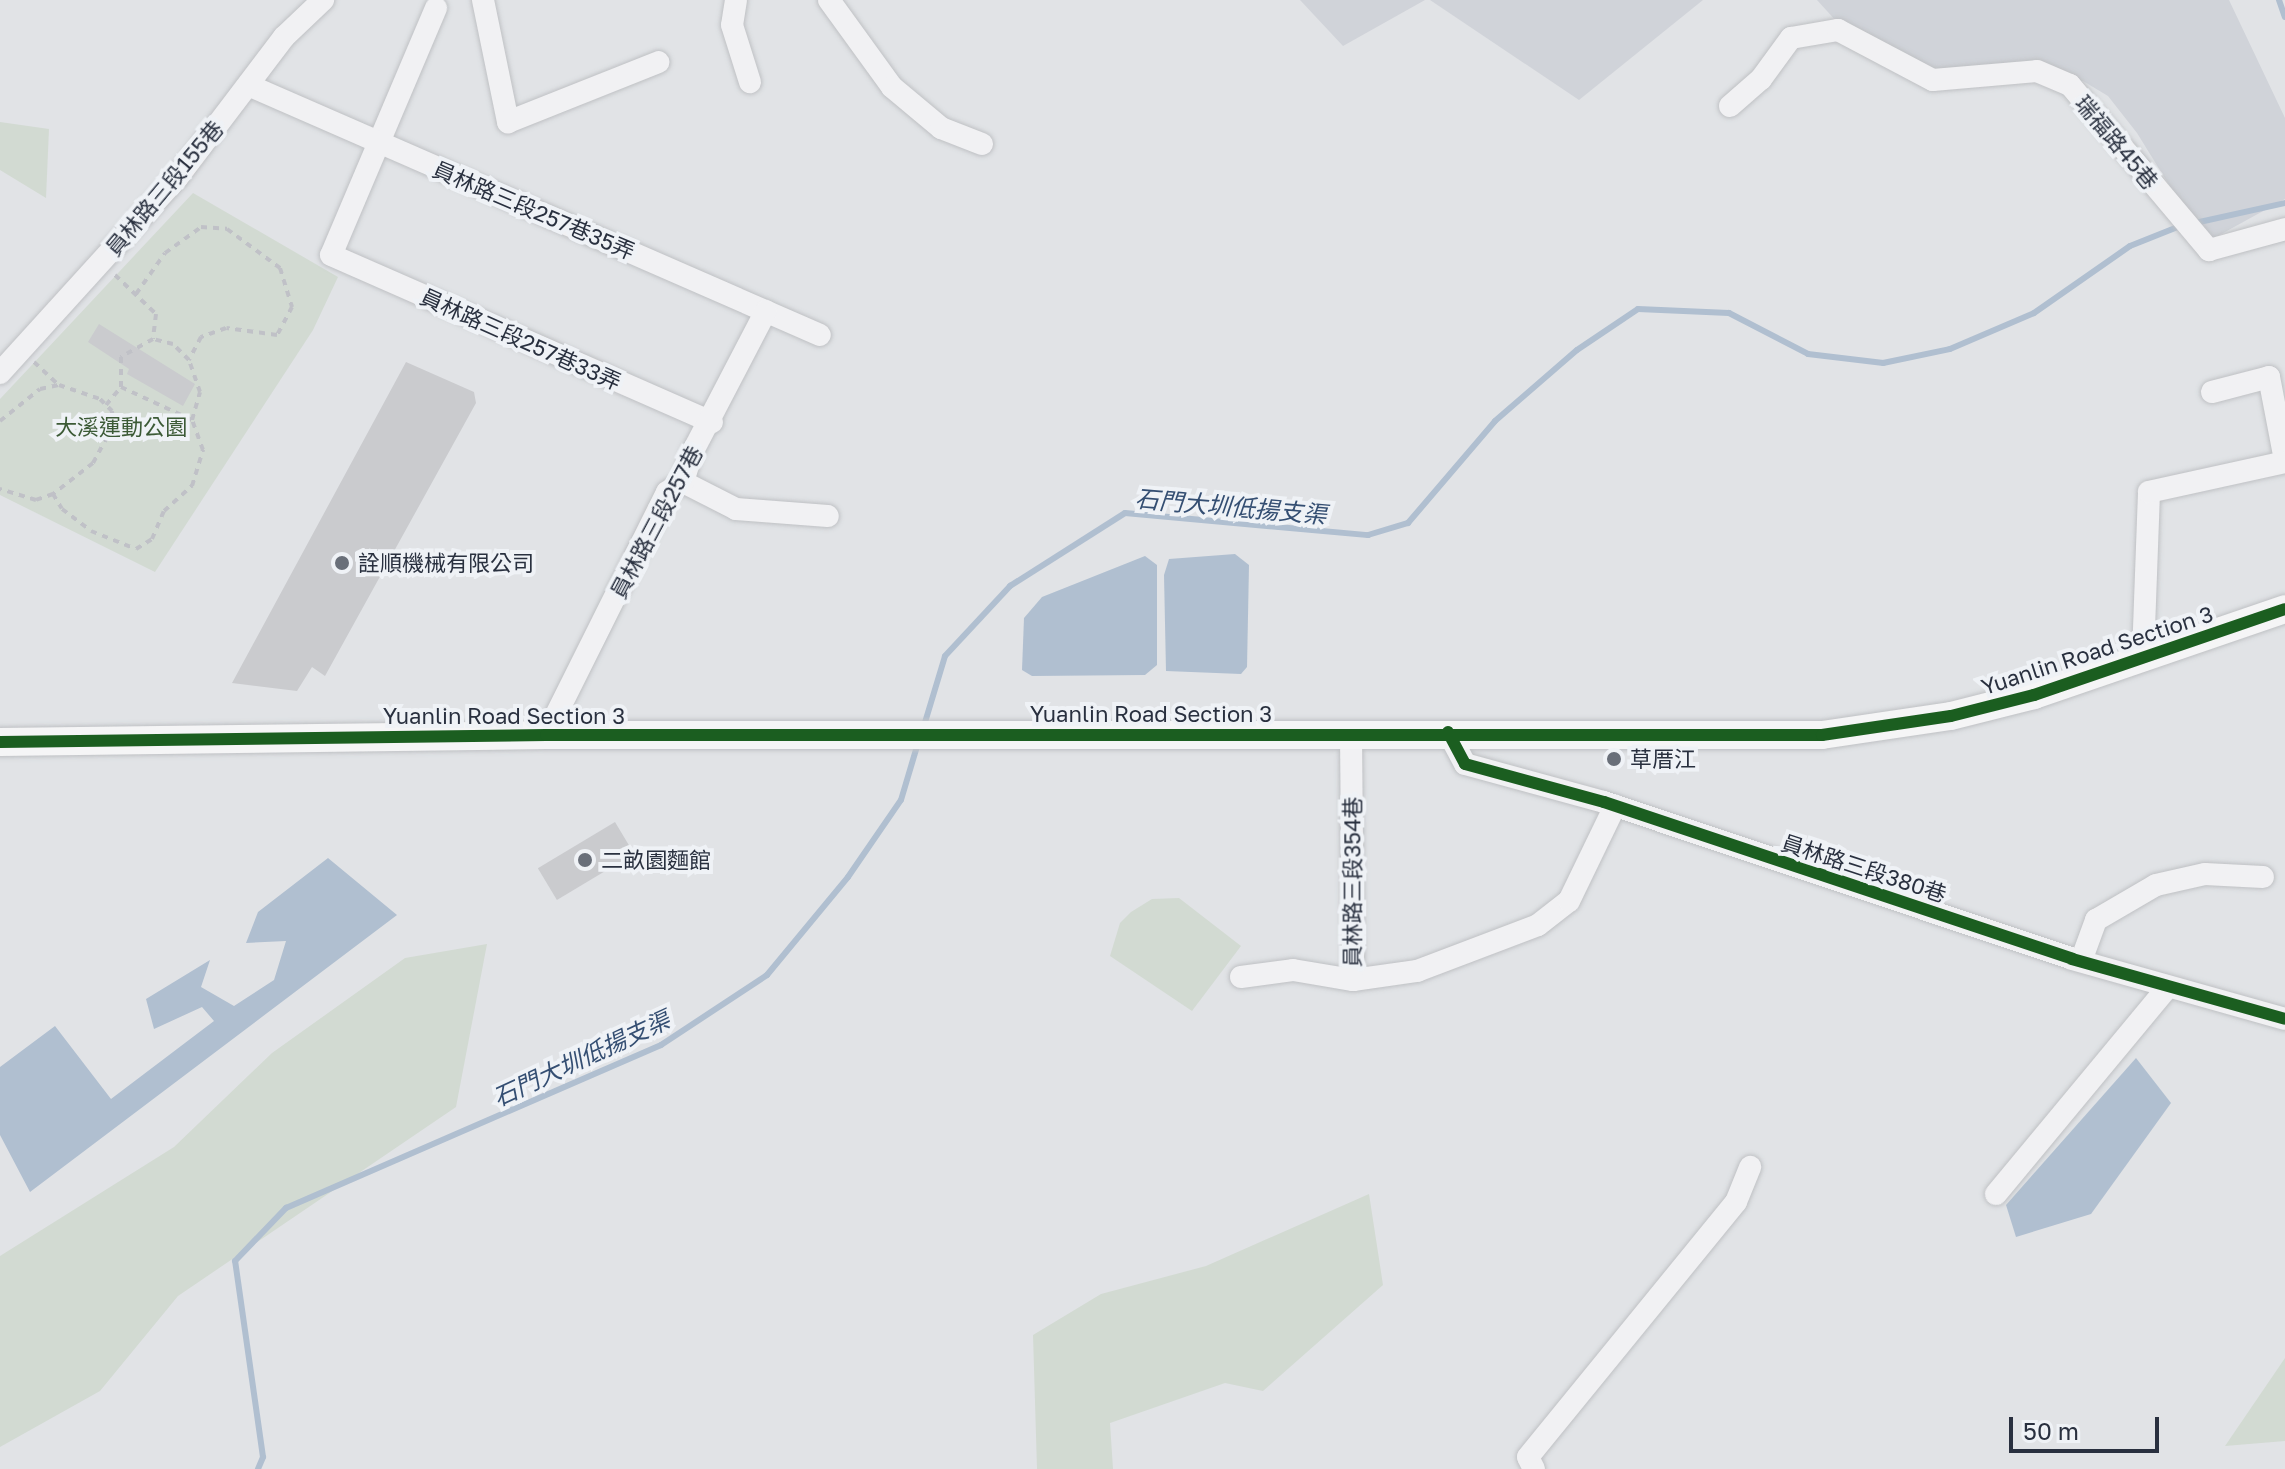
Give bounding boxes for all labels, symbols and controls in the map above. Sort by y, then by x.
street label: 瑞福路45巷 [2070,90,2164,194]
street label: 員林路三段155巷 [100,115,228,261]
street label: 員林路三段257巷35弄 [429,155,639,265]
street label: 員林路三段257巷33弄 [417,283,625,395]
park label: 大溪運動公園 [55,414,187,440]
street label: 員林路三段257巷 [605,441,707,603]
water label: 石門大圳低揚支渠 [1134,483,1328,529]
place label: 詮順機械有限公司 [358,550,534,576]
marker: 詮順機械有限公司 [333,554,351,572]
street label: Yuanlin Road Section 3 [1978,600,2216,700]
street label: Yuanlin Road Section 3 [1030,701,1272,727]
street label: Yuanlin Road Section 3 [383,703,625,729]
place label: 草厝江 [1630,746,1696,772]
marker: 草厝江 [1605,750,1623,768]
street label: 員林路三段354巷 [1339,796,1365,968]
street label: 員林路三段380巷 [1778,829,1950,907]
place label: 二畝園麵館 [601,847,711,873]
marker: 二畝園麵館 [576,851,594,869]
water label: 石門大圳低揚支渠 [488,1004,674,1112]
scale bar [2013,1401,2163,1451]
text: 50 m [2023,1416,2079,1445]

